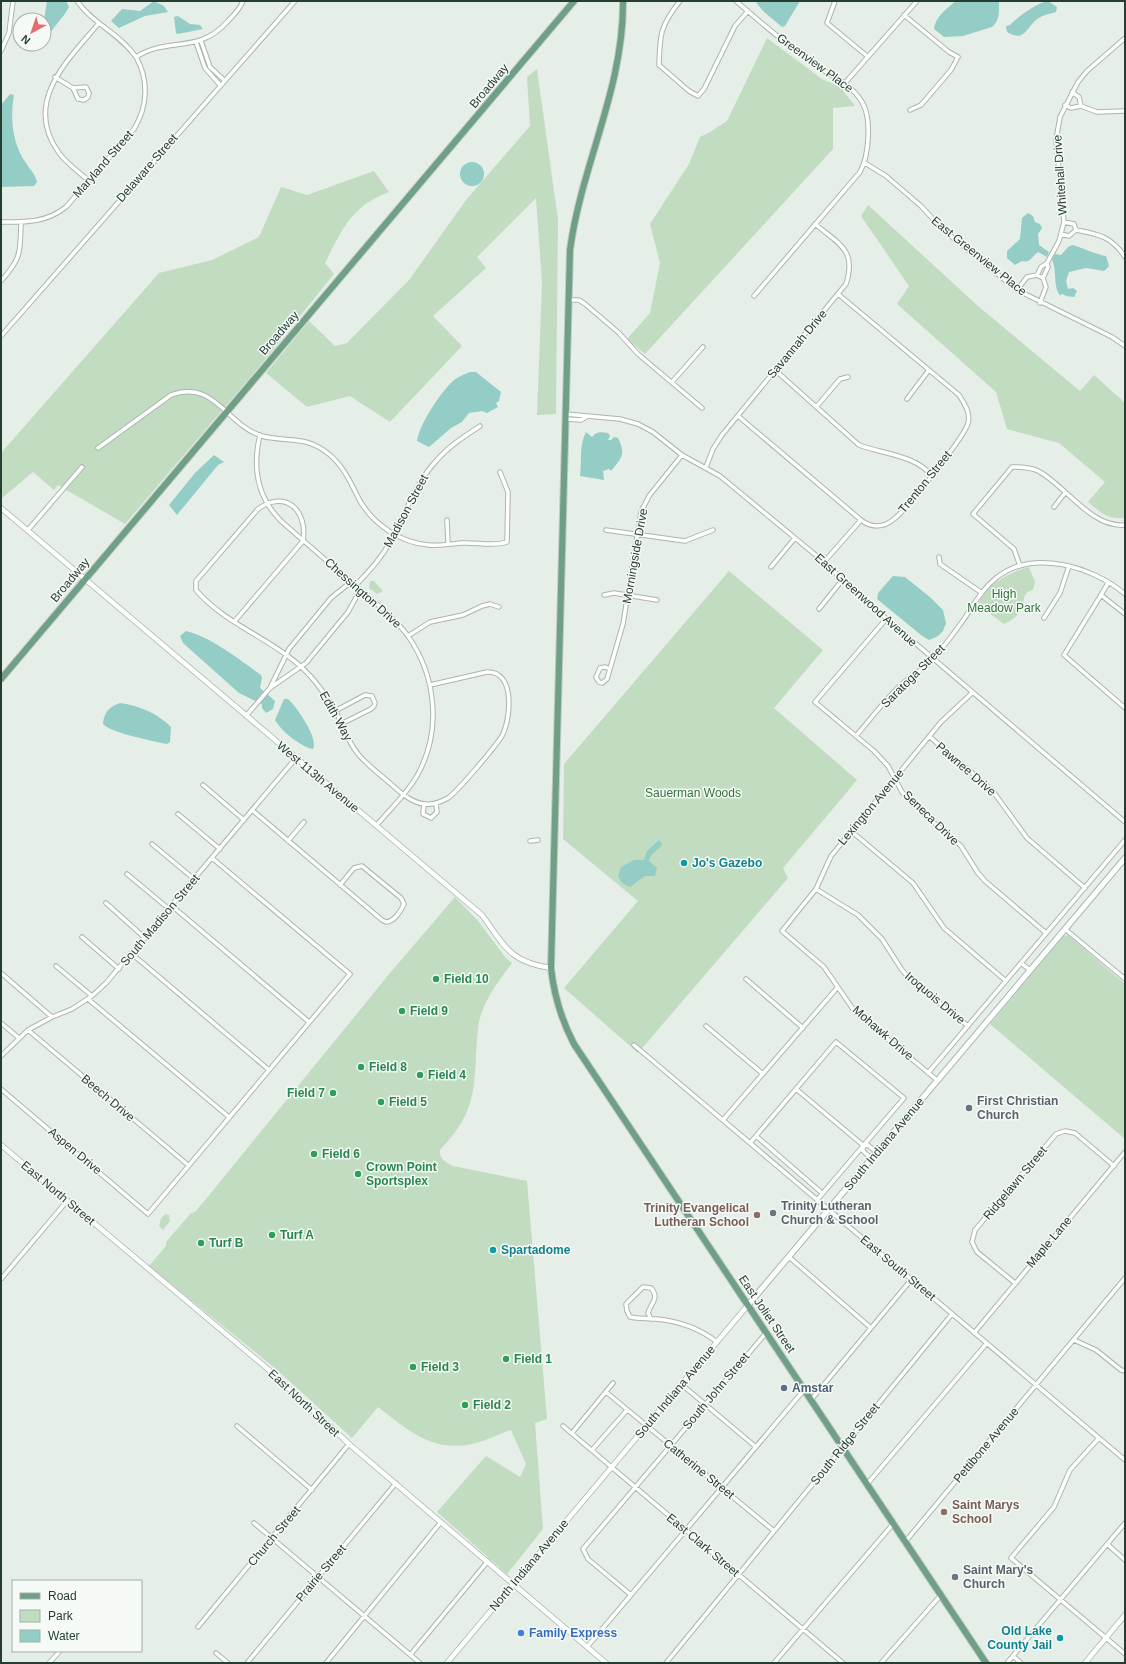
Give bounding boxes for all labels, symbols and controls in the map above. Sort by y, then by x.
north arrow [12,12,52,52]
street label: Greenview Place [774,31,856,96]
text: N [19,32,32,47]
street label: Broadway [466,61,512,111]
street label: Maryland Street [70,127,137,201]
street label: Delaware Street [113,130,181,205]
street label: Whitehall Drive [1050,134,1070,216]
street label: East Greenview Place [929,213,1030,299]
street label: Savannah Drive [764,307,830,381]
street label: Broadway [256,308,302,358]
street label: Trenton Street [896,447,955,516]
street label: Madison Street [381,472,431,550]
street label: Morningside Drive [620,507,650,605]
street label: East Greenwood Avenue [812,550,920,650]
street label: Broadway [47,555,93,605]
street label: Chessington Drive [322,555,404,631]
park label: High Meadow Park [967,587,1042,615]
street label: Saratoga Street [878,641,948,711]
street label: Edith Way [317,689,355,743]
street label: West 113th Avenue [274,739,362,816]
street label: Pawnee Drive [933,739,999,799]
street label: Lexington Avenue [835,766,907,848]
park label: Sauerman Woods [645,786,741,800]
street label: Seneca Drive [900,788,962,848]
place label: Jo's Gazebo [692,856,762,870]
marker: Jo's Gazebo [679,858,689,868]
street label: South Madison Street [118,871,203,969]
street label: Iroquois Drive [902,969,968,1027]
place label: Field 10 [444,972,489,986]
marker: Field 10 [431,974,441,984]
street label: Mohawk Drive [850,1003,917,1063]
place label: Field 9 [410,1004,448,1018]
marker: Field 9 [397,1006,407,1016]
place label: Field 8 [369,1060,407,1074]
marker: Field 8 [356,1062,366,1072]
place label: Field 4 [428,1068,466,1082]
marker: Field 4 [415,1070,425,1080]
street label: Beech Drive [78,1072,138,1125]
place label: Field 7 [287,1086,325,1100]
marker: Field 7 [328,1088,338,1098]
street label: South Indiana Avenue [841,1094,927,1193]
place label: First Christian Church [977,1094,1058,1122]
place label: Field 5 [389,1095,427,1109]
marker: Field 5 [376,1097,386,1107]
marker: First Christian Church [964,1103,974,1113]
street label: Aspen Drive [45,1125,105,1178]
street label: Ridgelawn Street [980,1143,1050,1223]
place label: Field 6 [322,1147,360,1161]
marker: Field 6 [309,1149,319,1159]
street label: East North Street [18,1158,98,1228]
place label: Crown Point Sportsplex [366,1160,437,1188]
marker: Crown Point Sportsplex [353,1169,363,1179]
place label: Trinity Lutheran Church & School [781,1199,878,1227]
place label: Trinity Evangelical Lutheran School [644,1201,749,1229]
marker: Trinity Lutheran Church & School [768,1208,778,1218]
marker: Trinity Evangelical Lutheran School [752,1210,762,1220]
street label: Maple Lane [1023,1213,1075,1271]
place label: Turf A [280,1228,314,1242]
marker: Turf A [267,1230,277,1240]
street label: East South Street [857,1232,939,1304]
place label: Turf B [209,1236,244,1250]
marker: Turf B [196,1238,206,1248]
place label: Spartadome [501,1243,571,1257]
marker: Spartadome [488,1245,498,1255]
street label: East Joliet Street [736,1272,799,1356]
street label: South Indiana Avenue [632,1342,718,1441]
street label: South John Street [680,1349,753,1432]
place label: Field 1 [514,1352,552,1366]
marker: Field 1 [501,1354,511,1364]
place label: Field 3 [421,1360,459,1374]
marker: Field 3 [408,1362,418,1372]
street label: East North Street [266,1366,343,1440]
place label: Amstar [792,1381,834,1395]
marker: Amstar [779,1383,789,1393]
place label: Field 2 [473,1398,511,1412]
marker: Field 2 [460,1400,470,1410]
street label: South Ridge Street [808,1400,883,1488]
street label: Pettibone Avenue [950,1404,1022,1485]
street label: Catherine Street [661,1436,738,1502]
place label: Saint Marys School [952,1498,1020,1526]
street label: Church Street [245,1503,304,1569]
marker: Saint Marys School [939,1507,949,1517]
street label: East Clark Street [664,1510,743,1580]
street label: North Indiana Avenue [487,1516,572,1614]
street label: Prairie Street [293,1541,349,1604]
place label: Saint Mary's Church [963,1563,1034,1591]
marker: Saint Mary's Church [950,1572,960,1582]
legend [12,1580,142,1652]
text: Road [48,1589,77,1603]
text: Park [48,1609,74,1623]
place label: Old Lake County Jail [987,1624,1052,1652]
place label: Family Express [529,1626,617,1640]
marker: Family Express [516,1628,526,1638]
text: Water [48,1629,80,1643]
marker: Old Lake County Jail [1055,1633,1065,1643]

